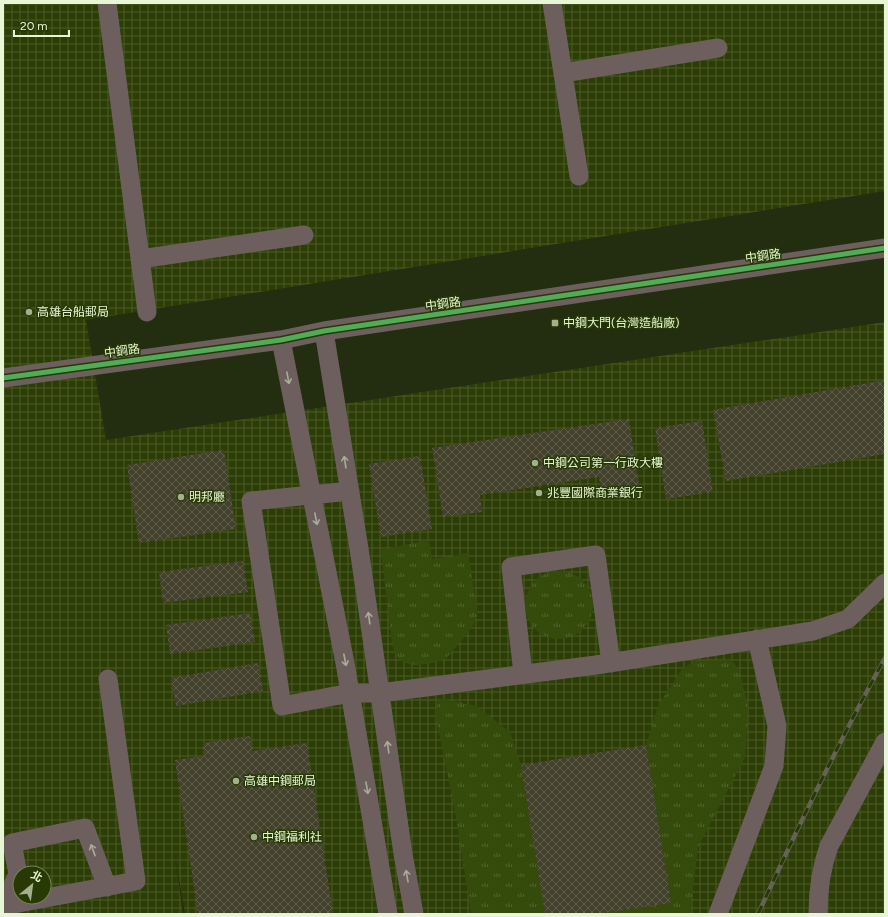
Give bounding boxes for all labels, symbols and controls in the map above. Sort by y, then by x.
scale bar [14,12,69,38]
text: 20 m [20,19,48,33]
street label: 中鋼路 [744,247,782,265]
street label: 中鋼路 [424,295,462,313]
place label: 高雄台船郵局 [37,305,109,319]
marker: 高雄台船郵局 [24,307,34,317]
place label: 中鋼大門(台灣造船廠) [563,316,679,330]
marker: 中鋼大門(台灣造船廠) [550,318,560,328]
street label: 中鋼路 [103,342,141,360]
one-way arrow [285,371,293,384]
one-way arrow [341,456,349,469]
place label: 中鋼公司第一行政大樓 [543,456,663,470]
marker: 中鋼公司第一行政大樓 [530,458,540,468]
place label: 兆豐國際商業銀行 [547,486,643,500]
marker: 兆豐國際商業銀行 [534,488,544,498]
place label: 明邦廳 [189,490,225,504]
marker: 明邦廳 [176,492,186,502]
one-way arrow [313,512,321,525]
one-way arrow [365,612,373,625]
one-way arrow [341,653,349,666]
one-way arrow [384,741,392,754]
place label: 高雄中鋼郵局 [244,774,316,788]
marker: 高雄中鋼郵局 [231,776,241,786]
one-way arrow [363,782,371,795]
place label: 中鋼福利社 [262,830,322,844]
marker: 中鋼福利社 [249,832,259,842]
one-way arrow [89,845,97,857]
north arrow [12,865,52,905]
text: 北 [29,868,45,885]
one-way arrow [403,870,411,883]

